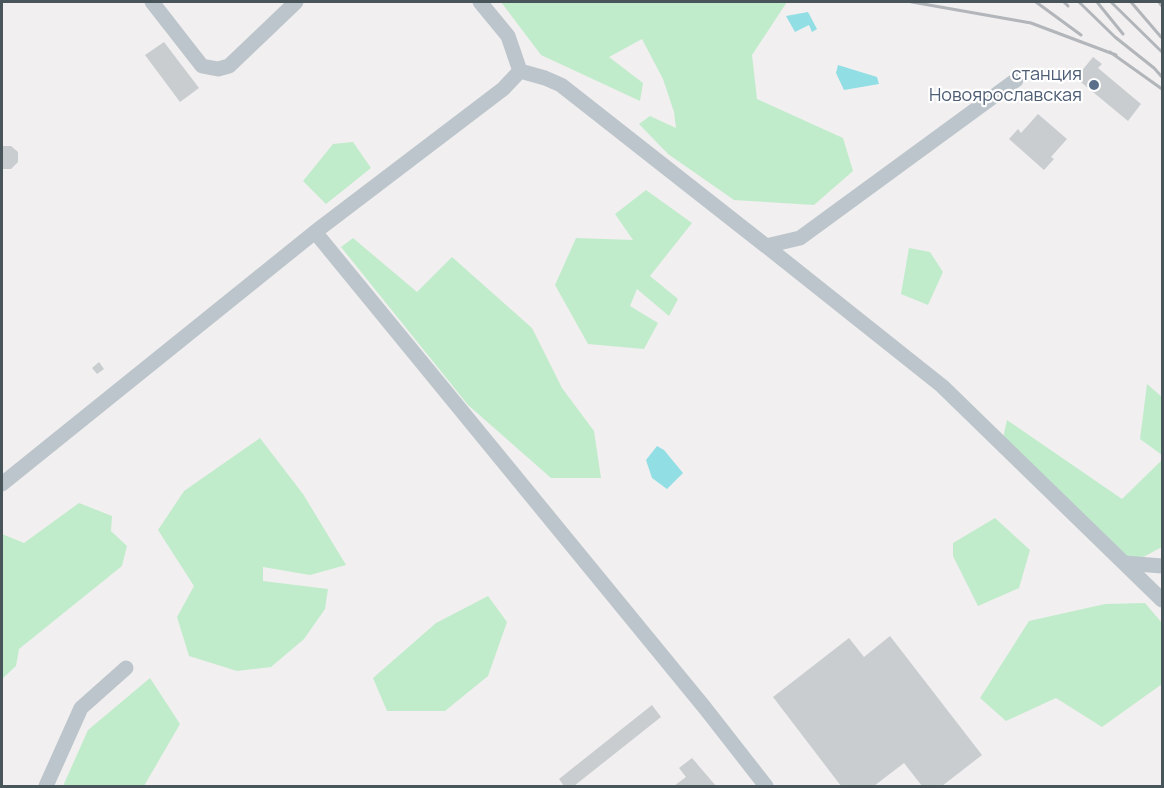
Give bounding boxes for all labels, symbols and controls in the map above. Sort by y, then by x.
place label: станция Новоярославская [929,64,1082,106]
marker: станция Новоярославская [1087,78,1101,92]

